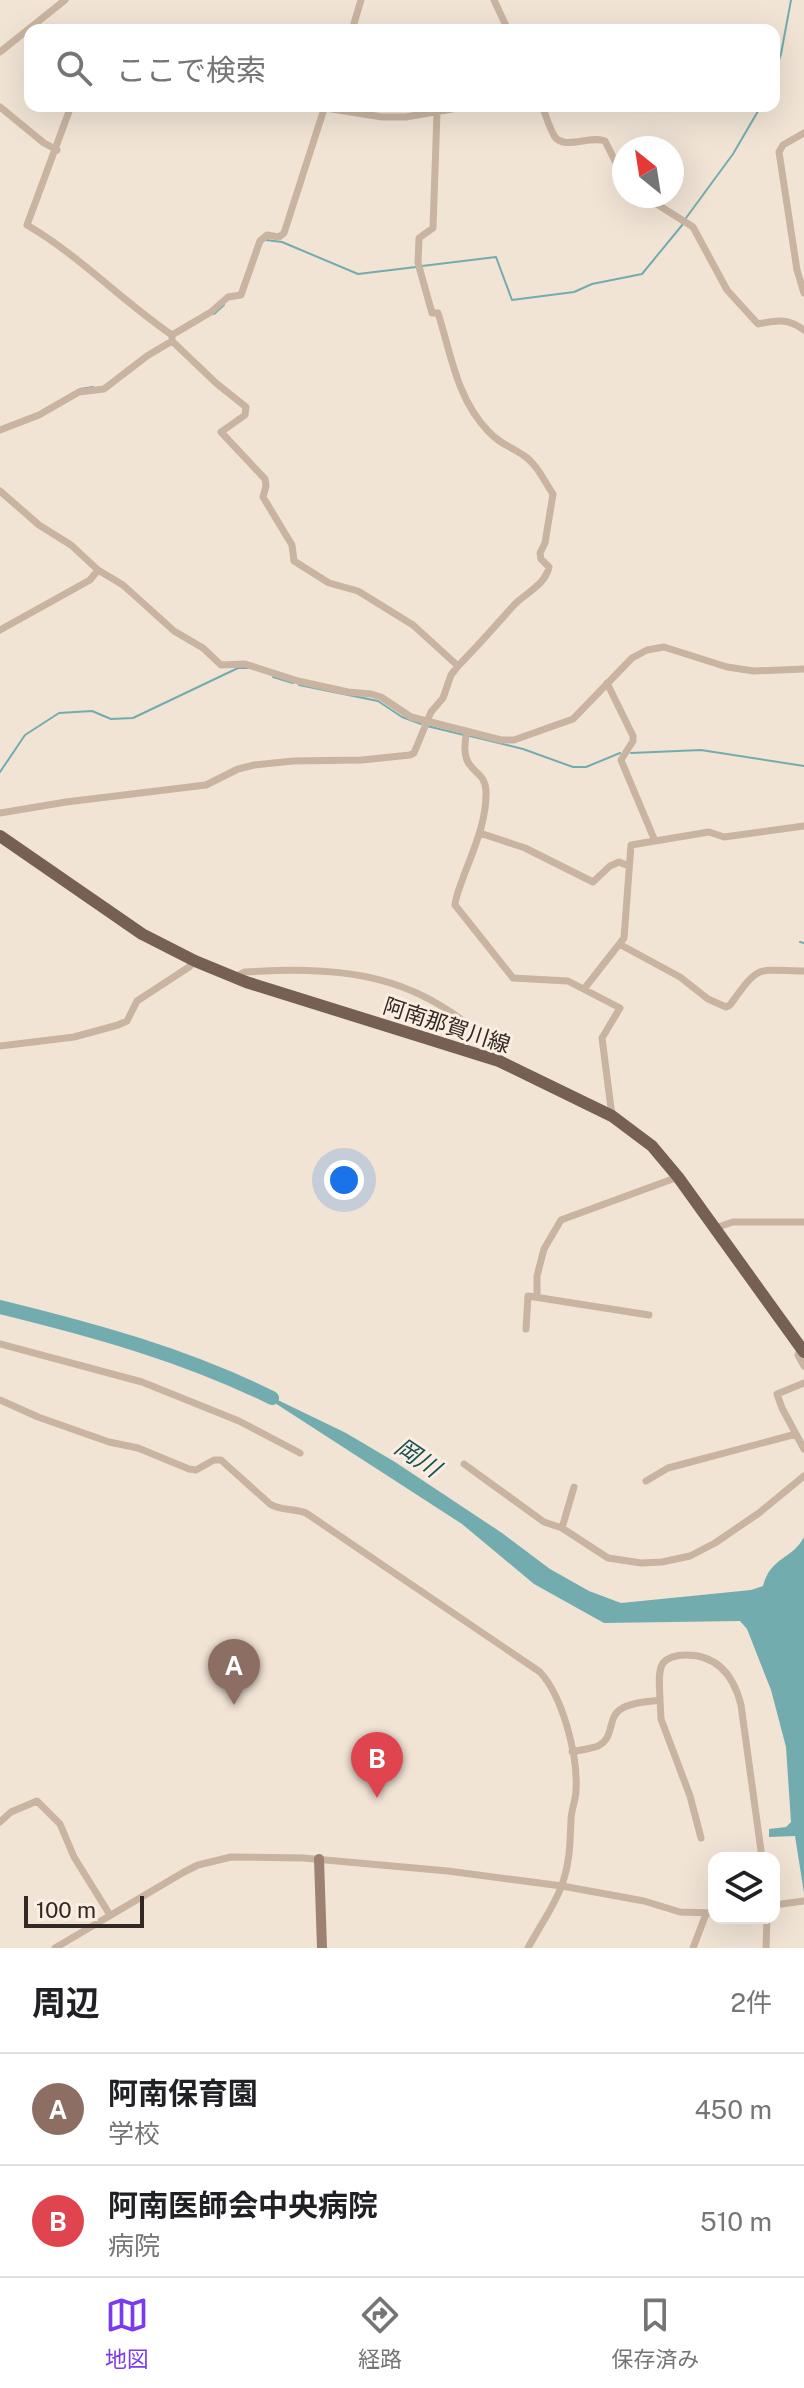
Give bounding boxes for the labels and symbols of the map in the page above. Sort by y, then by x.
north arrow [612,136,684,208]
street label: 阿南那賀川線 [380,992,514,1058]
your location [324,1160,364,1200]
water label: 岡川 [390,1432,448,1484]
pin: A [208,1639,260,1705]
pin: B [351,1732,403,1798]
scale bar [24,1892,144,1928]

